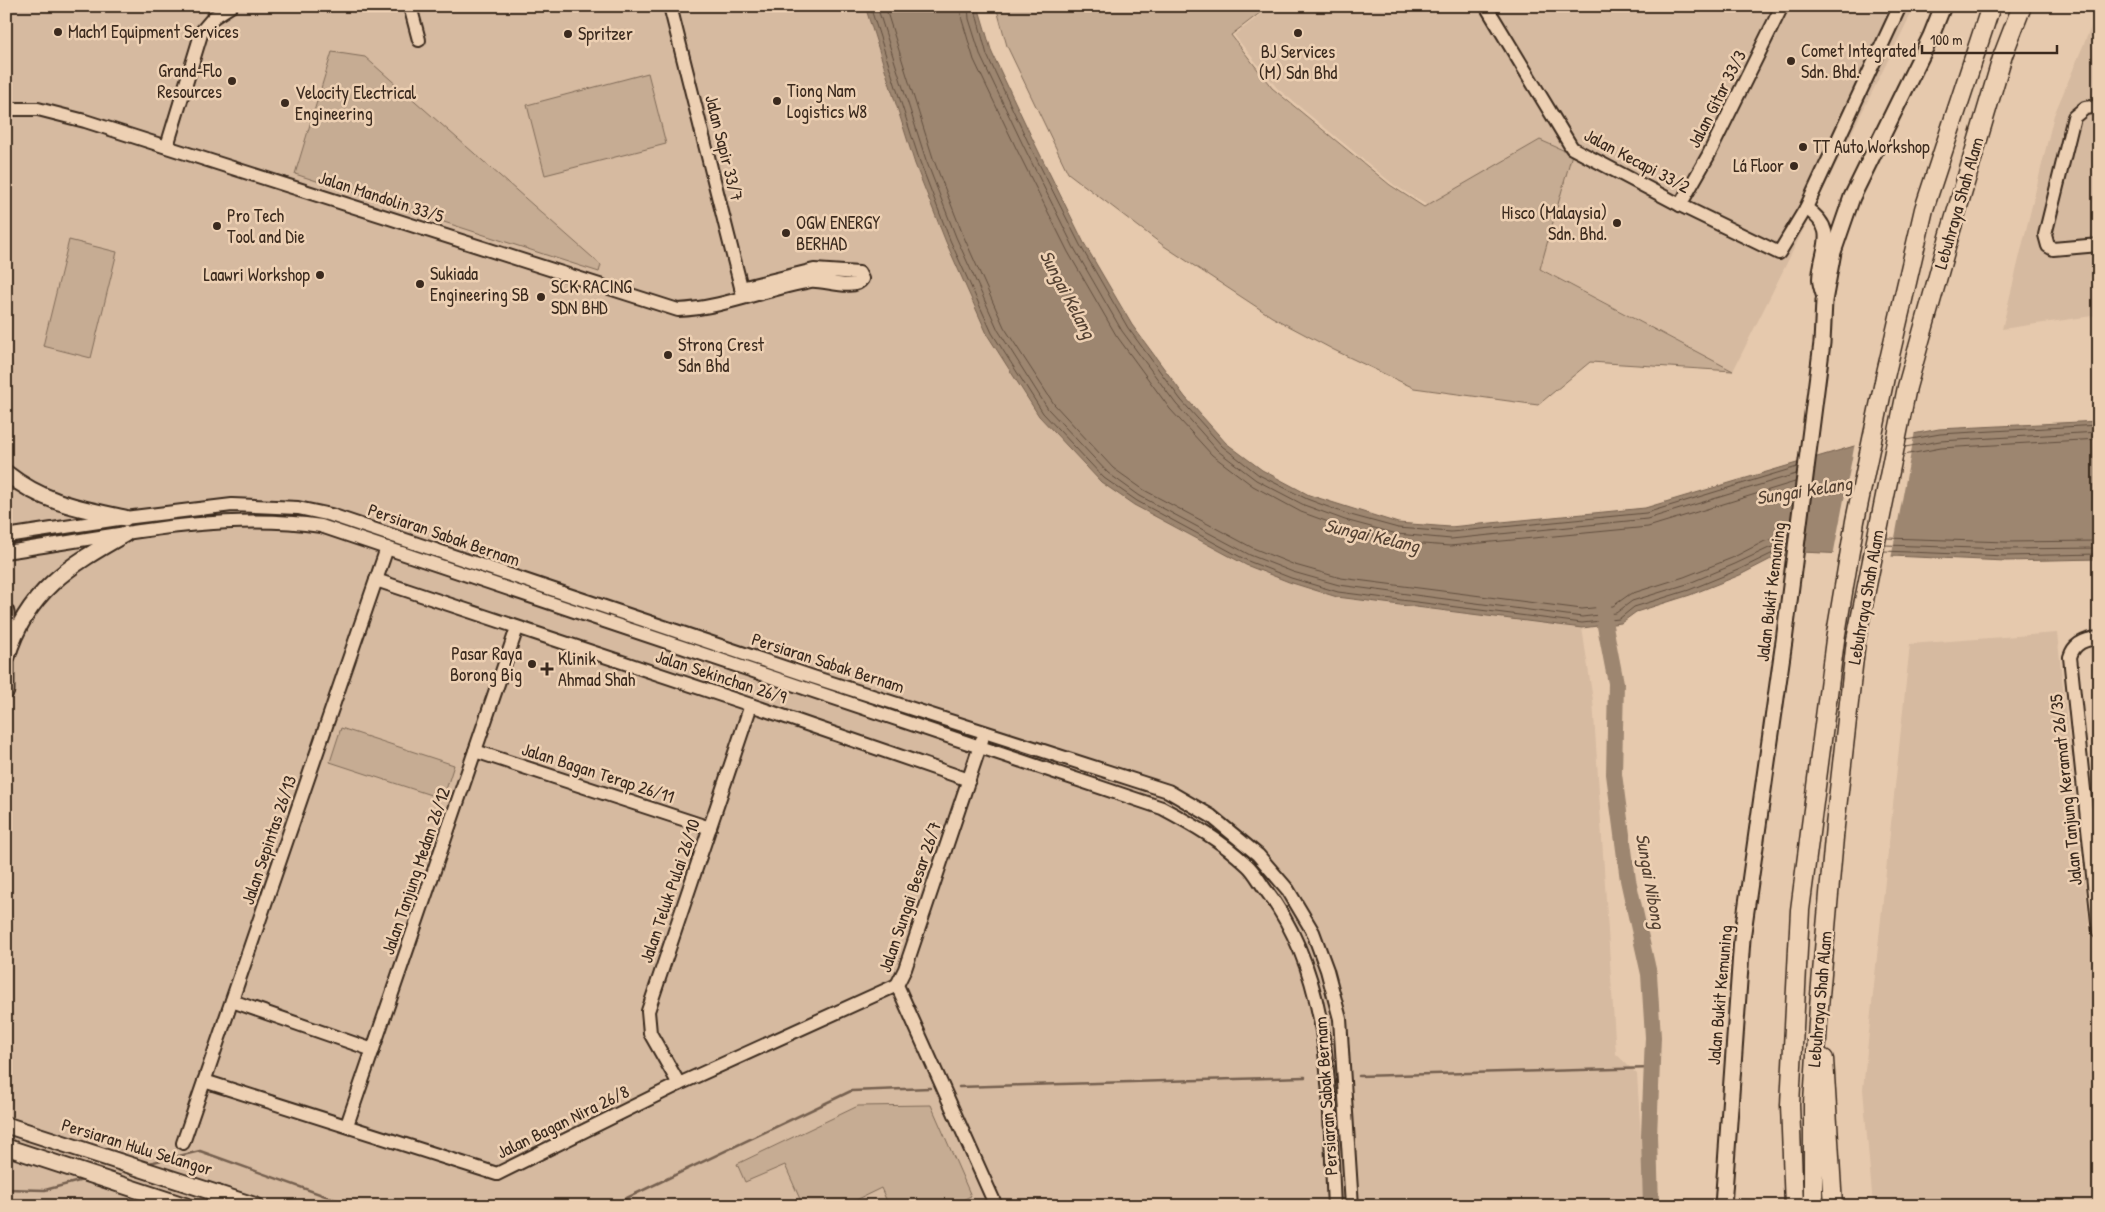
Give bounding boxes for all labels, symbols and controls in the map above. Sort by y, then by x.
place label: Mach1 Equipment Services [68,19,239,44]
place label: Spritzer [578,21,633,46]
scale bar [1922,22,2058,54]
marker: Mach1 Equipment Services [52,26,64,38]
marker: BJ Services (M) Sdn Bhd [1292,27,1304,39]
marker: Spritzer [562,28,574,40]
text: 100 m [1930,29,1963,50]
place label: Comet Integrated Sdn. Bhd. [1801,38,1916,84]
place label: BJ Services (M) Sdn Bhd [1259,39,1337,85]
street label: Jalan Gitar 33/3 [1681,46,1752,152]
marker: Comet Integrated Sdn. Bhd. [1785,55,1797,67]
place label: Grand-Flo Resources [157,58,222,104]
marker: Grand-Flo Resources [226,75,238,87]
place label: Tiong Nam Logistics W8 [787,78,867,124]
place label: Velocity Electrical Engineering [295,80,416,126]
street label: Jalan Sapir 33/7 [699,92,750,204]
marker: Tiong Nam Logistics W8 [771,95,783,107]
marker: Velocity Electrical Engineering [279,97,291,109]
street label: Jalan Kecapi 33/2 [1580,122,1695,199]
place label: TT Auto Workshop [1813,134,1930,159]
street label: Lebuhraya Shah Alam [1928,134,1989,272]
marker: TT Auto Workshop [1797,141,1809,153]
place label: Lá Floor [1733,153,1784,178]
marker: Lá Floor [1788,160,1800,172]
street label: Jalan Mandolin 33/5 [315,164,447,229]
place label: Hisco (Malaysia) Sdn. Bhd. [1501,200,1607,246]
place label: Pro Tech Tool and Die [227,203,305,249]
place label: OGW ENERGY BERHAD [796,210,880,256]
marker: Hisco (Malaysia) Sdn. Bhd. [1611,217,1623,229]
marker: Pro Tech Tool and Die [211,220,223,232]
marker: OGW ENERGY BERHAD [780,227,792,239]
water label: Sungai Kelang [1034,245,1103,344]
place label: Sukiada Engineering SB [430,261,529,307]
place label: Laawri Workshop [204,262,310,287]
marker: Laawri Workshop [314,269,326,281]
place label: SCK RACING SDN BHD [551,274,632,320]
marker: Sukiada Engineering SB [414,278,426,290]
marker: SCK RACING SDN BHD [535,291,547,303]
place label: Strong Crest Sdn Bhd [678,332,765,378]
marker: Strong Crest Sdn Bhd [662,349,674,361]
water label: Sungai Kelang [1754,469,1855,510]
street label: Persiaran Sabak Bernam [365,497,523,572]
water label: Sungai Kelang [1322,511,1423,559]
street label: Jalan Bukit Kemuning [1750,521,1791,663]
street label: Lebuhraya Shah Alam [1841,528,1890,666]
street label: Persiaran Sabak Bernam [749,626,908,699]
place label: Pasar Raya Borong Big [450,641,522,687]
street label: Jalan Sekinchan 26/9 [652,644,790,710]
place label: Klinik Ahmad Shah [558,646,636,692]
marker: Pasar Raya Borong Big [526,658,538,670]
marker: Klinik Ahmad Shah [540,662,554,676]
street label: Jalan Tanjung Keramat 26/35 [2043,693,2088,887]
street label: Jalan Bagan Terap 26/11 [519,736,678,809]
street label: Jalan Sepintas 26/13 [235,772,302,908]
street label: Jalan Tanjung Medan 26/12 [375,783,456,958]
street label: Jalan Teluk Pulai 26/10 [633,816,706,966]
street label: Jalan Sungai Besar 26/7 [872,818,947,976]
water label: Sungai Nibong [1630,831,1672,932]
street label: Jalan Bukit Kemuning [1701,924,1738,1066]
street label: Lebuhraya Shah Alam [1801,930,1838,1068]
street label: Persiaran Sabak Bernam [1307,1016,1344,1176]
street label: Jalan Bagan Nira 26/8 [493,1079,633,1164]
street label: Persiaran Hulu Selangor [59,1112,216,1181]

